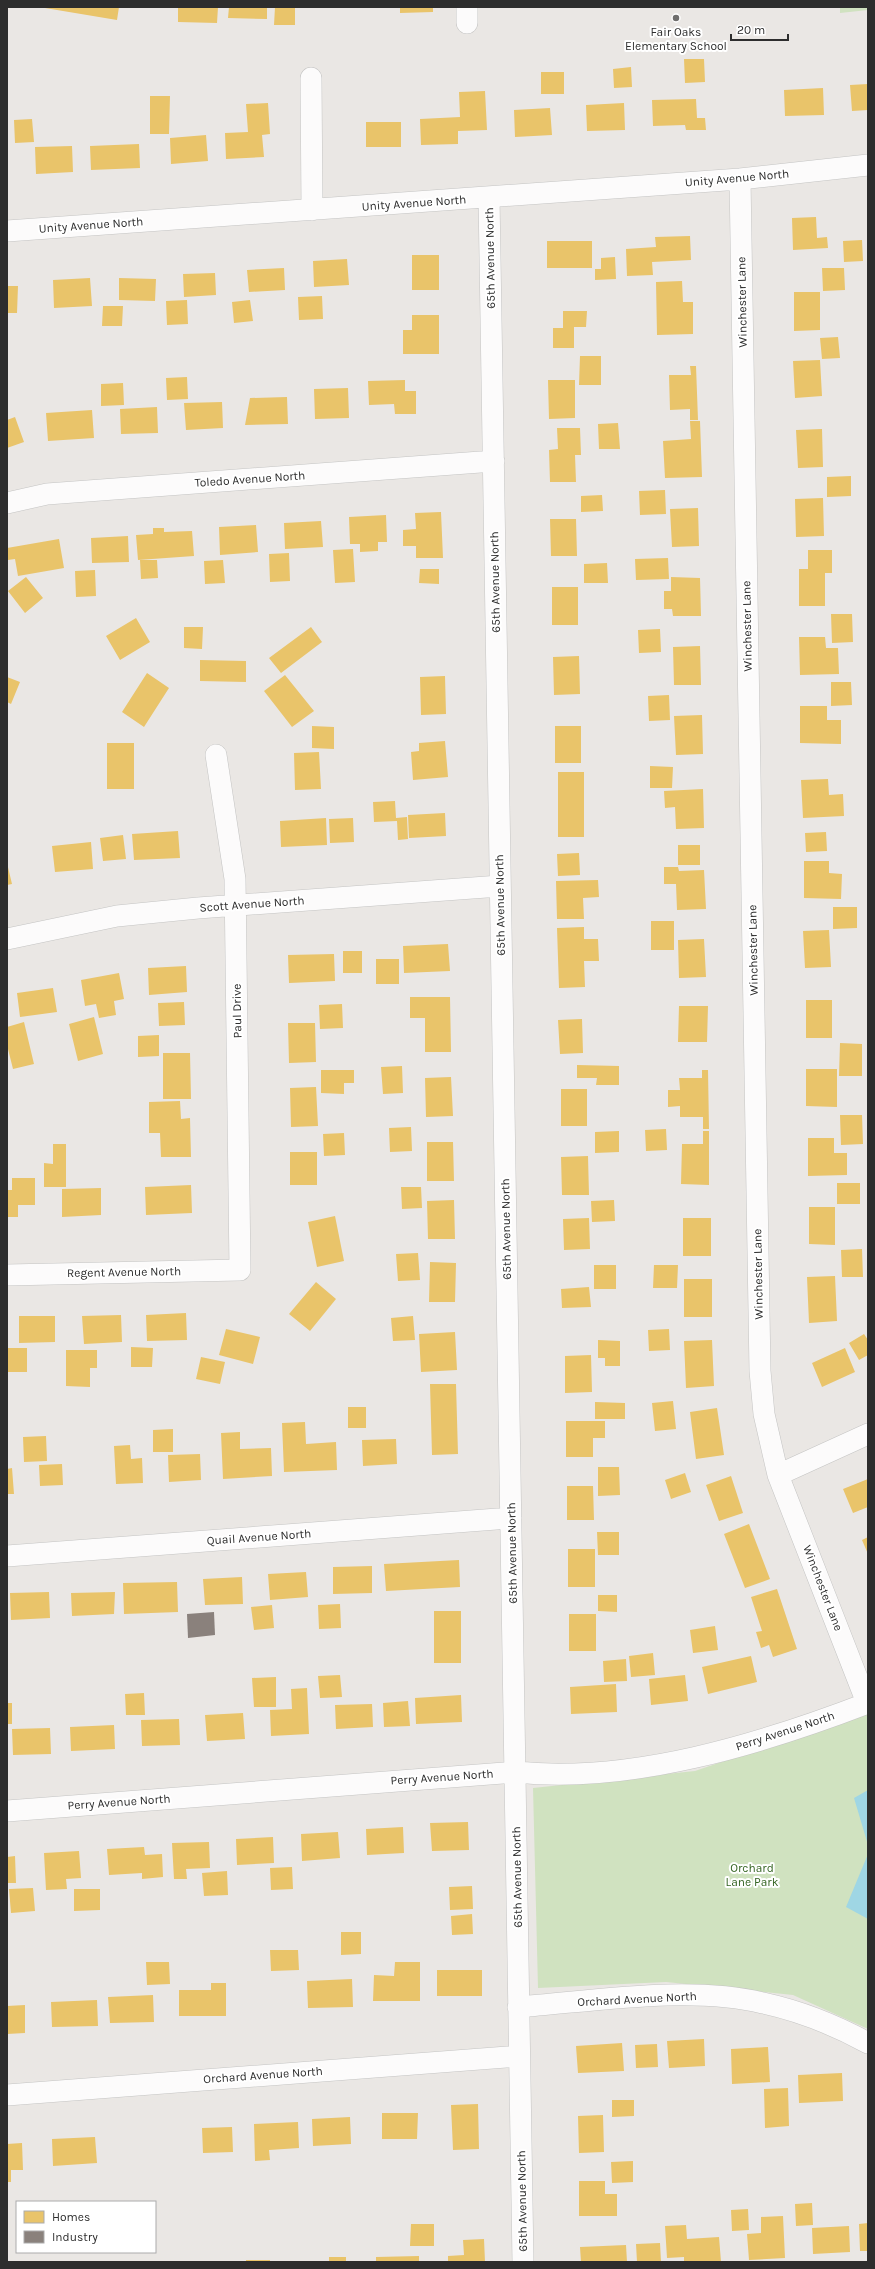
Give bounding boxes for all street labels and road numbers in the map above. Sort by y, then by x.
street label: Unity Avenue North [684,166,790,190]
street label: Unity Avenue North [361,192,467,214]
street label: 65th Avenue North [482,207,498,309]
street label: Unity Avenue North [38,214,144,236]
street label: Winchester Lane [734,256,750,348]
street label: Toledo Avenue North [194,468,306,490]
street label: 65th Avenue North [487,531,503,633]
street label: Winchester Lane [739,580,755,672]
street label: 65th Avenue North [492,854,508,956]
street label: Scott Avenue North [199,893,305,915]
street label: Winchester Lane [745,904,761,996]
street label: Paul Drive [230,983,244,1039]
street label: 65th Avenue North [498,1178,514,1280]
street label: Winchester Lane [750,1228,766,1320]
street label: Regent Avenue North [67,1264,181,1280]
street label: 65th Avenue North [504,1502,520,1604]
street label: Quail Avenue North [206,1526,312,1548]
street label: Winchester Lane [800,1543,846,1633]
street label: Perry Avenue North [734,1708,836,1754]
street label: Perry Avenue North [390,1766,494,1788]
street label: Perry Avenue North [67,1791,171,1813]
street label: 65th Avenue North [509,1826,525,1928]
street label: Orchard Avenue North [577,1989,697,2009]
street label: Orchard Avenue North [203,2064,323,2086]
street label: 65th Avenue North [514,2150,530,2252]

